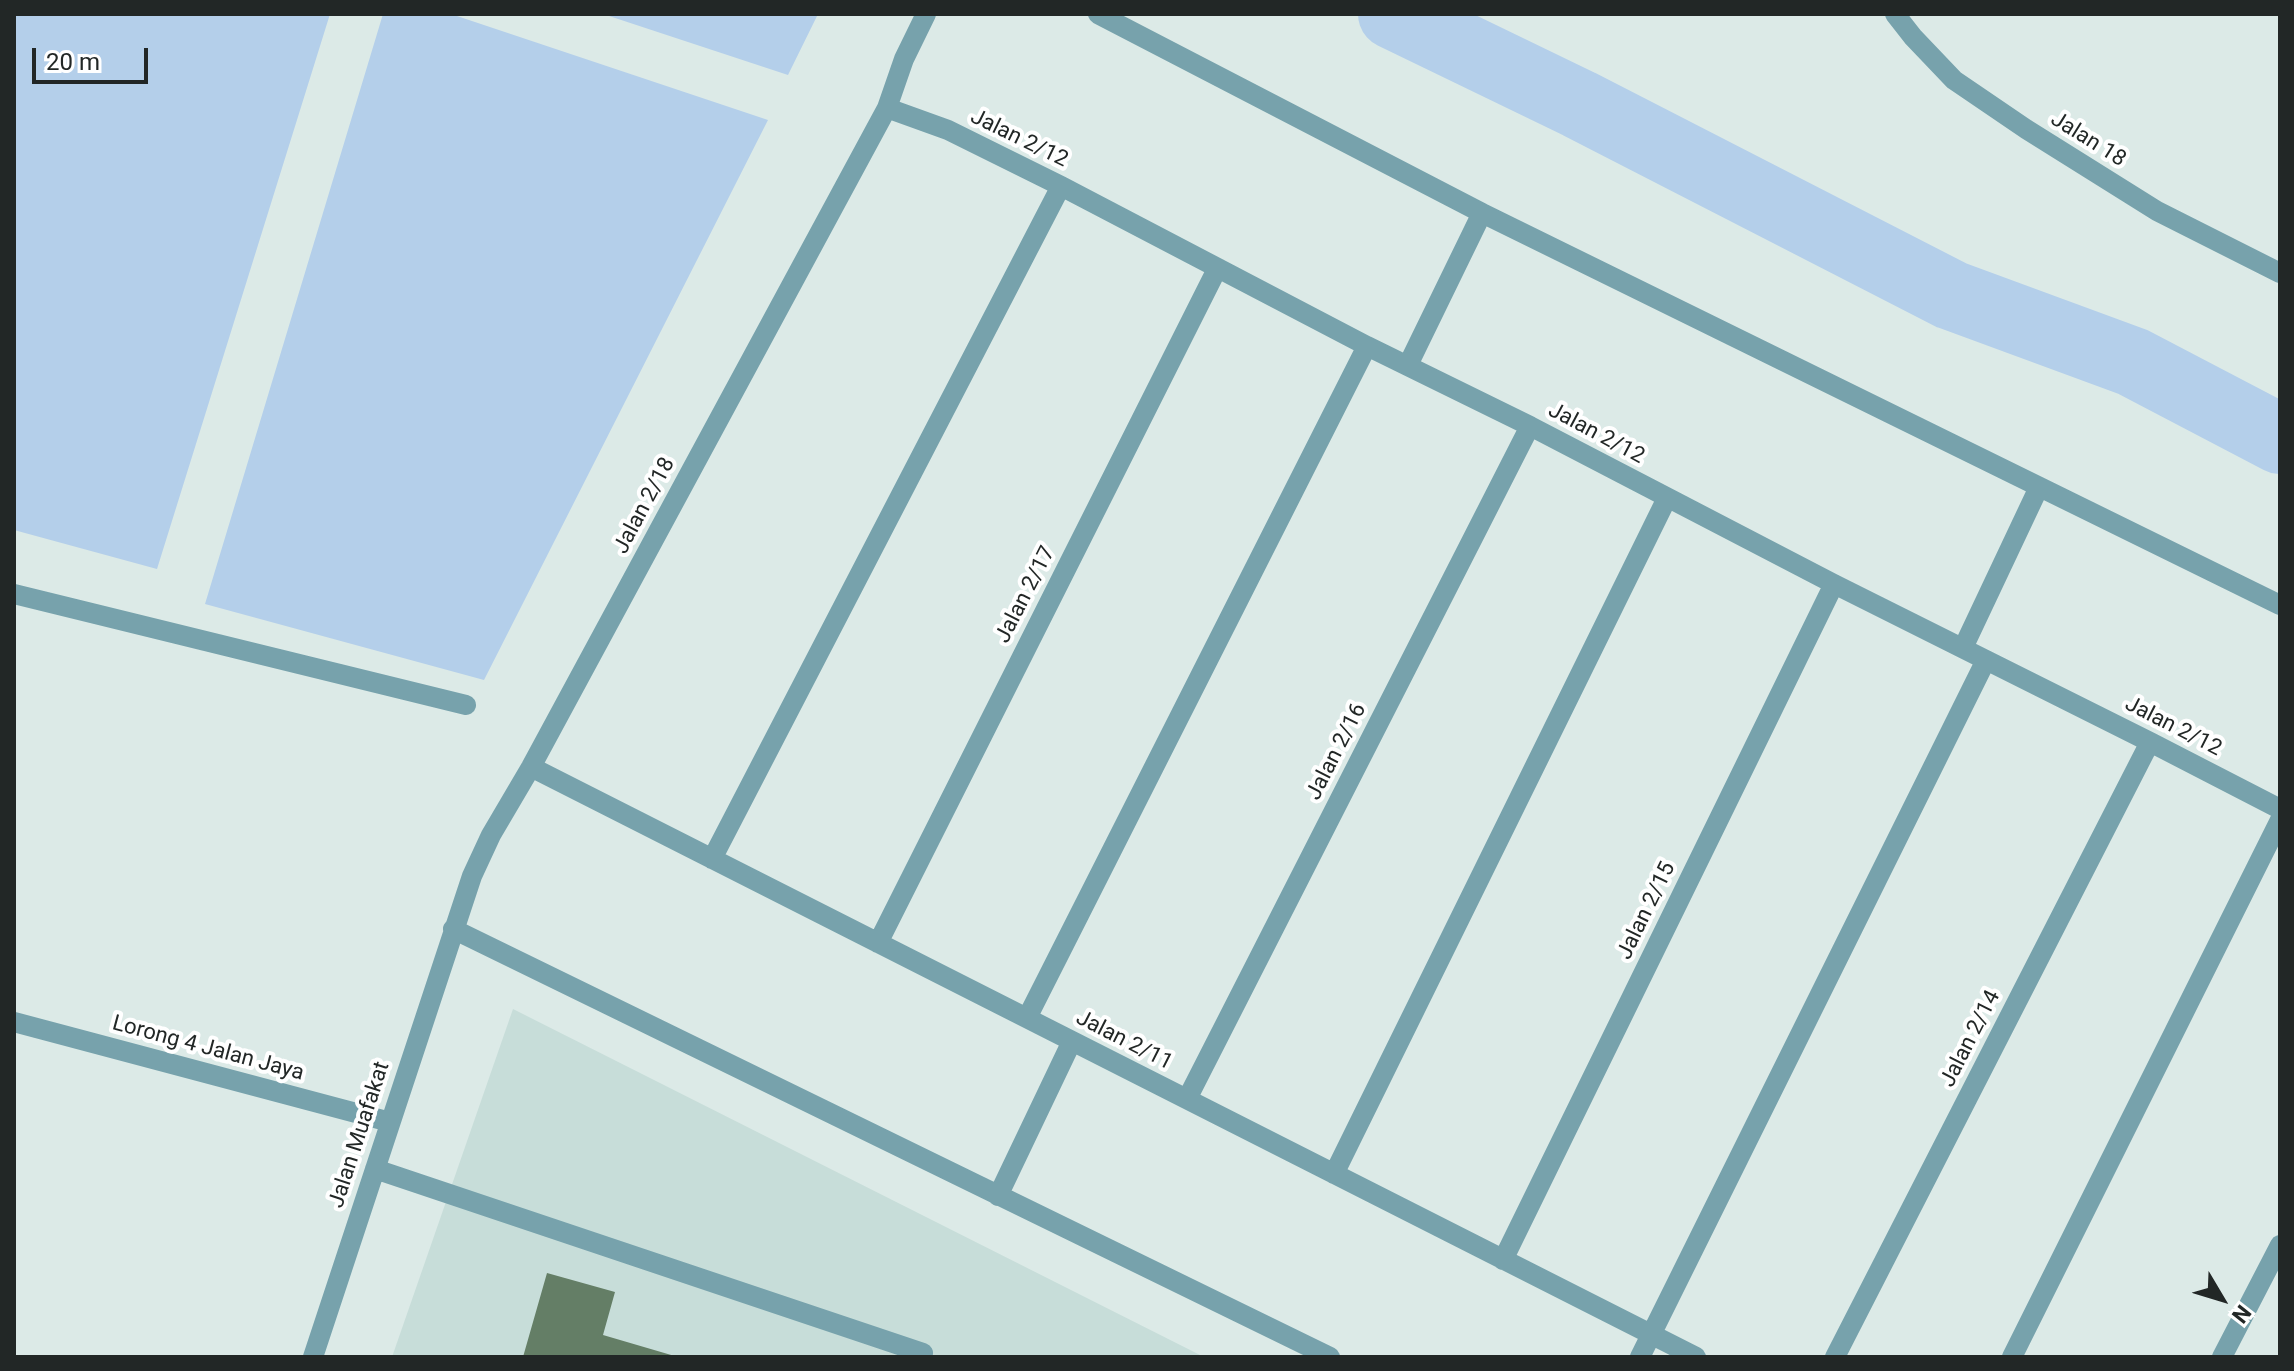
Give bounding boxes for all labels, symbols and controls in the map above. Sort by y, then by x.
scale bar [36,32,152,82]
text: 20 m [46,48,100,76]
street label: Jalan 2/12 [966,104,1072,174]
street label: Jalan 18 [2045,107,2131,173]
street label: Jalan 2/12 [1543,398,1649,470]
street label: Jalan 2/18 [609,453,681,559]
street label: Jalan 2/17 [990,542,1062,648]
street label: Jalan 2/12 [2120,691,2226,763]
street label: Jalan 2/16 [1301,699,1373,805]
street label: Jalan 2/15 [1612,858,1682,964]
street label: Jalan 2/14 [1935,986,2007,1092]
street label: Jalan 2/11 [1071,1005,1177,1077]
street label: Lorong 4 Jalan Jaya [109,1011,307,1087]
street label: Jalan Muafakat [324,1059,396,1211]
north arrow [2182,1259,2262,1339]
text: N [2227,1300,2256,1328]

